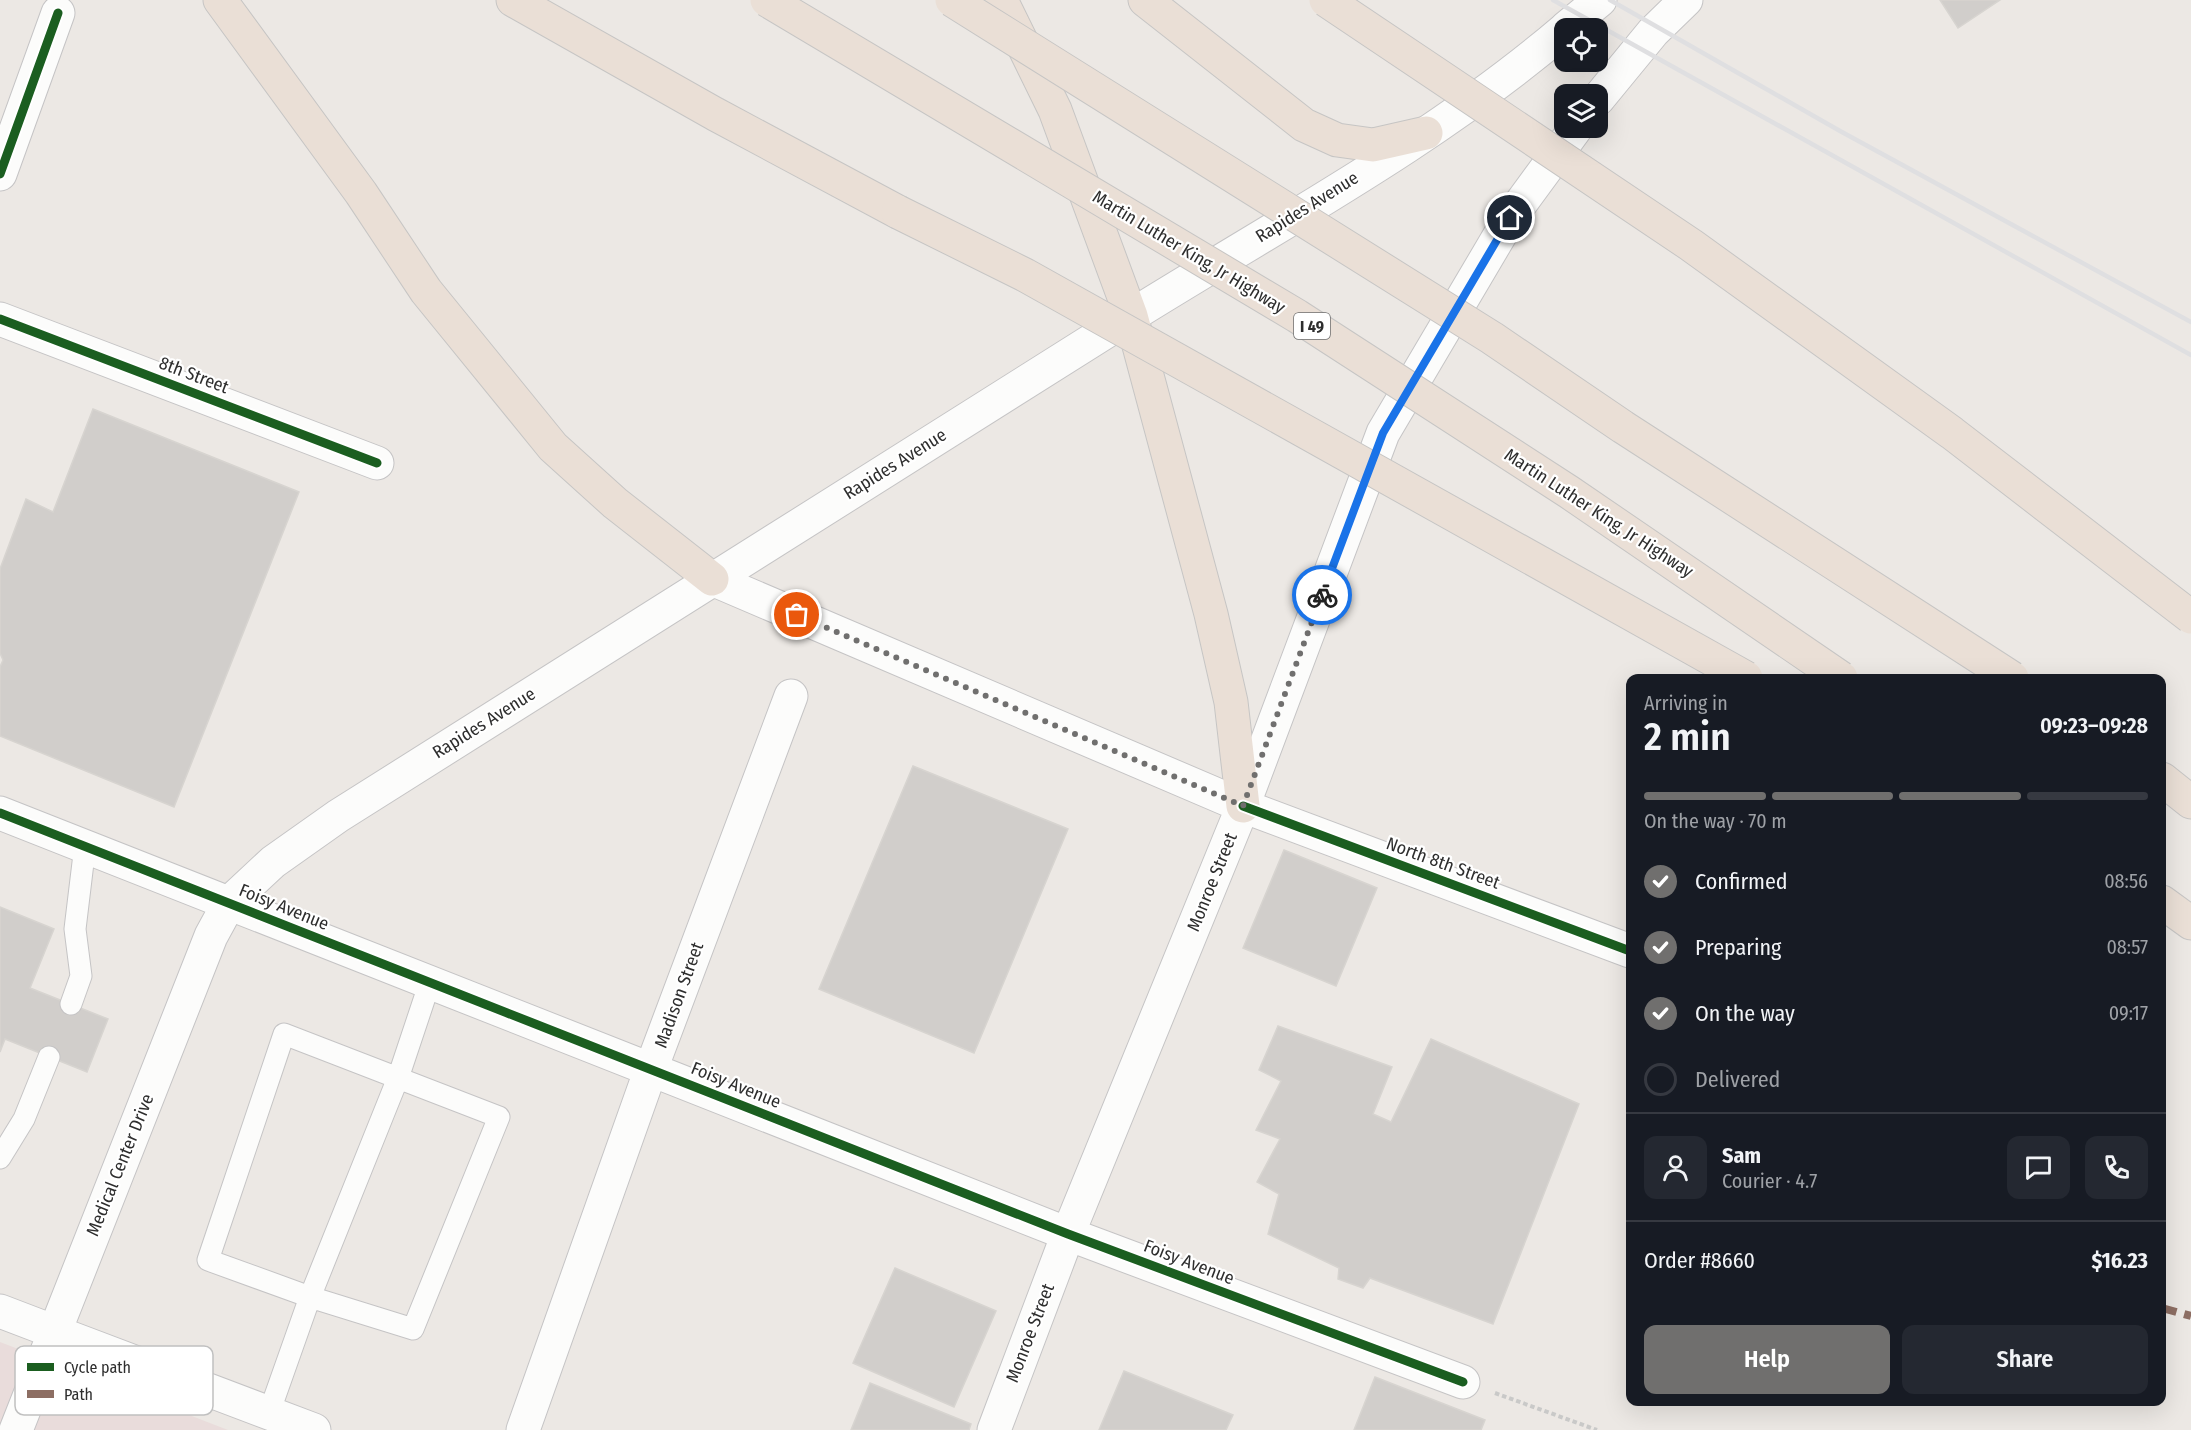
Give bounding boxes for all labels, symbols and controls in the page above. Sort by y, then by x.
map controls [1554,18,1608,138]
button: locate [1554,18,1608,72]
button: layers [1554,84,1608,138]
street label: Rapides Avenue [1252,167,1363,247]
street label: Martin Luther King, Jr Highway [1089,186,1289,318]
pin [1484,192,1535,243]
icon: home [1493,201,1526,234]
road number: I 49 [1294,313,1330,339]
street label: 8th Street [156,352,232,398]
street label: Rapides Avenue [840,424,951,504]
street label: Martin Luther King, Jr Highway [1500,444,1698,582]
courier [1292,565,1352,625]
icon: bike [1306,579,1339,612]
pin [771,589,822,640]
icon: bag [780,598,813,631]
street label: Rapides Avenue [429,683,540,763]
text: Arriving in [1644,691,1728,715]
text: 09:23–09:28 [2040,712,2148,739]
text: 2 min [1644,714,1731,760]
text: On the way · 70 m [1644,809,1787,833]
street label: Monroe Street [1182,829,1242,935]
street label: North 8th Street [1383,832,1503,894]
icon: check [1644,865,1677,898]
text: Confirmed [1695,868,1788,895]
text: 08:56 [2104,869,2148,893]
street label: Foisy Avenue [236,879,332,935]
icon: check [1644,931,1677,964]
text: Preparing [1695,934,1781,961]
text: 08:57 [2106,935,2148,959]
street label: Madison Street [650,939,708,1051]
icon: check [1644,997,1677,1030]
text: On the way [1695,1000,1795,1027]
text: 09:17 [2109,1001,2148,1025]
street label: Foisy Avenue [688,1057,784,1113]
text: Delivered [1695,1066,1780,1093]
street label: Medical Center Drive [81,1091,159,1239]
button: person [1644,1136,1707,1199]
button: chat [2007,1136,2070,1199]
button: phone [2085,1136,2148,1199]
text: Sam [1722,1142,1761,1169]
text: Courier · 4.7 [1722,1169,1817,1193]
street label: Foisy Avenue [1141,1235,1237,1289]
text: Order #8660 [1644,1247,1755,1274]
text: $16.23 [2091,1247,2148,1274]
street label: Monroe Street [1001,1280,1059,1386]
button: Help [1644,1325,1890,1394]
button: Share [1902,1325,2148,1394]
legend [15,1346,213,1415]
text: Cycle path [64,1358,131,1377]
text: Path [64,1385,93,1404]

